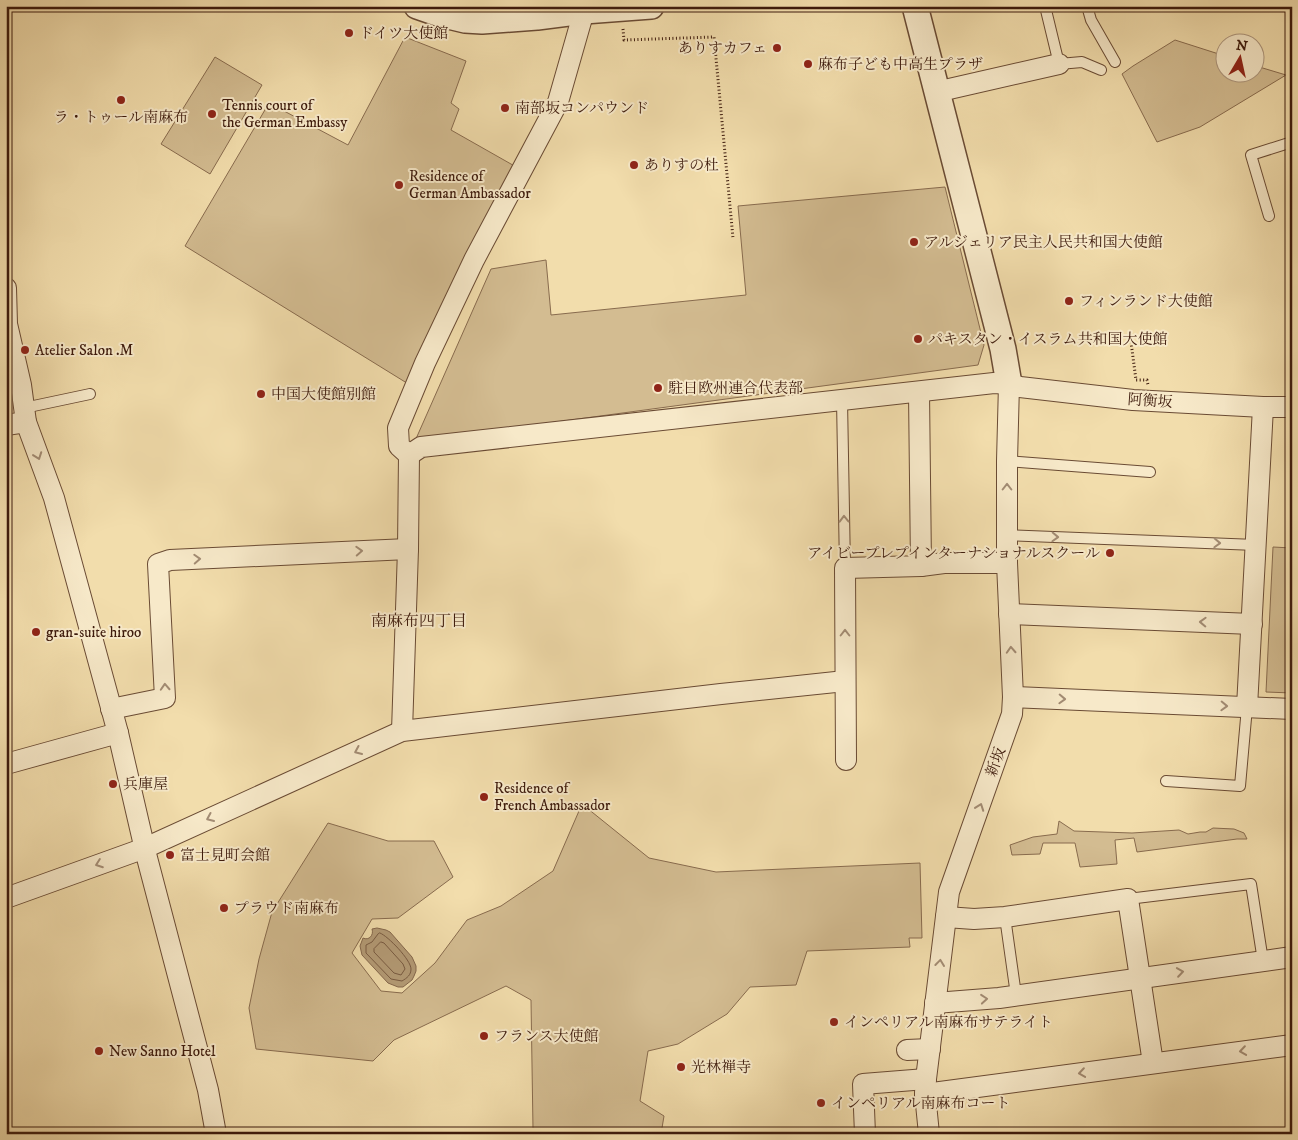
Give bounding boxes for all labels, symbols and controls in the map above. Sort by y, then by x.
place label: ドイツ大使館 [359,24,448,43]
marker: ドイツ大使館 [343,27,355,39]
north arrow [1216,32,1266,82]
text: N [1235,36,1249,56]
place label: ありすカフェ [678,39,767,58]
marker: ありすカフェ [771,42,783,54]
place label: 麻布子ども中高生プラザ [818,55,983,74]
marker: 麻布子ども中高生プラザ [802,58,814,70]
marker: ラ・トゥール南麻布 [115,94,127,106]
place label: Tennis court of the German Embassy [222,96,348,132]
place label: 南部坂コンパウンド [515,99,649,118]
marker: 南部坂コンパウンド [499,102,511,114]
place label: ラ・トゥール南麻布 [54,108,188,127]
marker: Tennis court of the German Embassy [206,108,218,120]
place label: ありすの杜 [644,156,719,175]
marker: ありすの杜 [628,159,640,171]
place label: Residence of German Ambassador [409,167,531,203]
marker: Residence of German Ambassador [393,179,405,191]
place label: アルジェリア民主人民共和国大使館 [924,233,1163,252]
marker: アルジェリア民主人民共和国大使館 [908,236,920,248]
place label: フィンランド大使館 [1079,292,1213,311]
marker: フィンランド大使館 [1063,295,1075,307]
place label: パキスタン・イスラム共和国大使館 [928,330,1167,349]
marker: パキスタン・イスラム共和国大使館 [912,333,924,345]
place label: Atelier Salon .M [35,341,134,360]
marker: Atelier Salon .M [19,344,31,356]
place label: 駐日欧州連合代表部 [668,379,803,398]
marker: 駐日欧州連合代表部 [652,382,664,394]
place label: 中国大使館別館 [271,385,376,404]
marker: 中国大使館別館 [255,388,267,400]
street label: 阿衡坂 [1127,390,1173,412]
one-way arrow [32,452,42,460]
one-way arrow [1002,483,1012,491]
one-way arrow [839,515,849,522]
one-way arrow [1051,531,1059,542]
one-way arrow [1214,538,1222,549]
place label: アイビープレプインターナショナルスクール [807,544,1100,563]
one-way arrow [355,546,363,557]
marker: アイビープレプインターナショナルスクール [1104,547,1116,559]
one-way arrow [193,553,201,564]
district label: 南麻布四丁目 [371,611,467,631]
one-way arrow [1199,617,1206,627]
place label: gran-suite hiroo [46,623,141,642]
marker: gran-suite hiroo [30,626,42,638]
one-way arrow [840,628,850,636]
one-way arrow [1005,646,1016,654]
one-way arrow [159,683,170,691]
one-way arrow [1058,693,1066,704]
one-way arrow [1220,701,1228,711]
one-way arrow [354,745,363,756]
street label: 新坂 [982,745,1010,779]
place label: 兵庫屋 [123,775,168,794]
marker: 兵庫屋 [107,778,119,790]
place label: Residence of French Ambassador [494,779,611,815]
marker: Residence of French Ambassador [478,791,490,803]
one-way arrow [974,803,984,812]
one-way arrow [206,812,215,823]
place label: 富士見町会館 [180,846,270,865]
marker: 富士見町会館 [164,849,176,861]
one-way arrow [95,858,104,868]
place label: プラウド南麻布 [234,899,339,918]
marker: プラウド南麻布 [218,902,230,914]
one-way arrow [934,959,945,967]
one-way arrow [1176,967,1184,978]
one-way arrow [980,994,988,1005]
place label: インペリアル南麻布サテライト [844,1013,1053,1032]
marker: インペリアル南麻布サテライト [828,1016,840,1028]
place label: フランス大使館 [494,1027,599,1046]
marker: フランス大使館 [478,1030,490,1042]
place label: New Sanno Hotel [109,1042,216,1061]
marker: New Sanno Hotel [93,1045,105,1057]
one-way arrow [1239,1045,1247,1056]
place label: 光林禅寺 [691,1058,751,1077]
marker: 光林禅寺 [675,1061,687,1073]
one-way arrow [1078,1067,1086,1078]
place label: インペリアル南麻布コート [831,1094,1010,1113]
marker: インペリアル南麻布コート [815,1097,827,1109]

